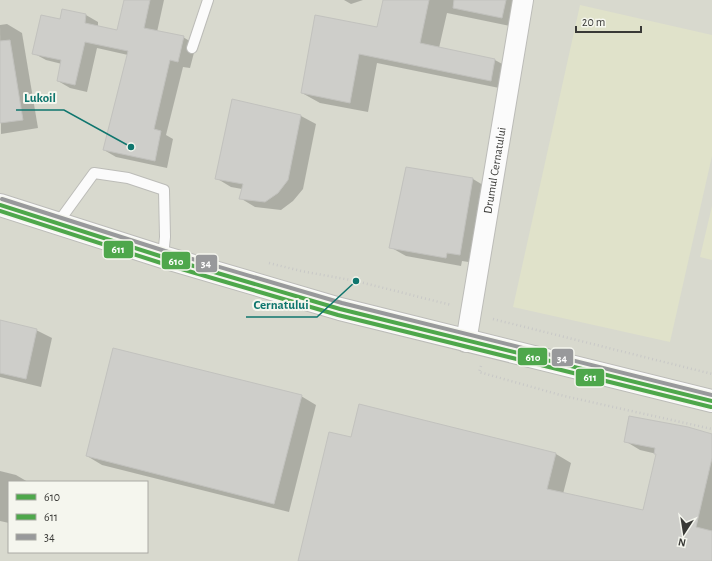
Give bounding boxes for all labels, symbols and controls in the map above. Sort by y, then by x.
scale bar [576,8,641,34]
text: 20 m [582,16,605,28]
callout: Lukoil [16,85,64,110]
text: Lukoil [24,92,56,105]
street label: Drumul Cernatului [481,126,508,215]
line badge: 611 [103,240,134,259]
text: 611 [111,244,125,255]
line badge: 610 [161,251,191,270]
line badge: 34 [195,254,218,273]
text: 610 [168,256,184,267]
text: 34 [201,258,212,269]
callout: Cernatului [246,292,317,317]
text: Cernatului [253,299,309,312]
line badge: 610 [517,347,548,366]
line badge: 34 [551,348,574,367]
text: 610 [525,352,541,363]
text: 34 [557,353,568,364]
line badge: 611 [575,368,605,387]
text: 611 [583,372,597,383]
legend [8,481,148,553]
text: 610 [44,491,60,503]
text: 611 [44,511,58,523]
north arrow [664,513,704,553]
text: 34 [44,531,55,543]
text: N [677,536,687,548]

